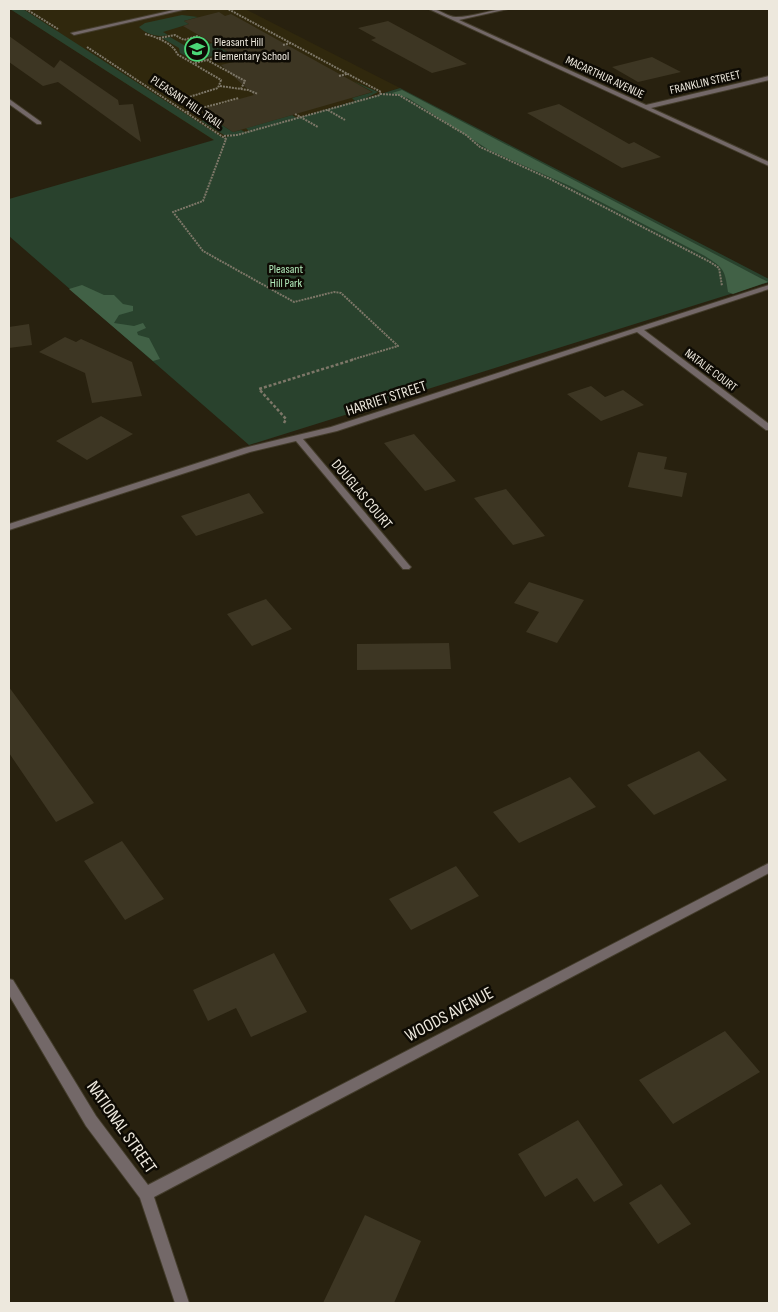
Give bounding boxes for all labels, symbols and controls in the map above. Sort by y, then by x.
place label: Pleasant Hill Elementary School [214,35,289,64]
school or university icon: Pleasant Hill Elementary School [184,36,210,62]
street label: MACARTHUR AVENUE [563,53,647,102]
street label: FRANKLIN STREET [668,67,742,98]
street label: PLEASANT HILL TRAIL [148,73,226,133]
park label: Pleasant Hill Park [269,262,304,291]
street label: NATALIE COURT [681,346,740,395]
street label: HARRIET STREET [344,377,429,420]
street label: DOUGLAS COURT [327,455,396,533]
street label: WOODS AVENUE [402,982,497,1046]
street label: NATIONAL STREET [82,1077,161,1177]

